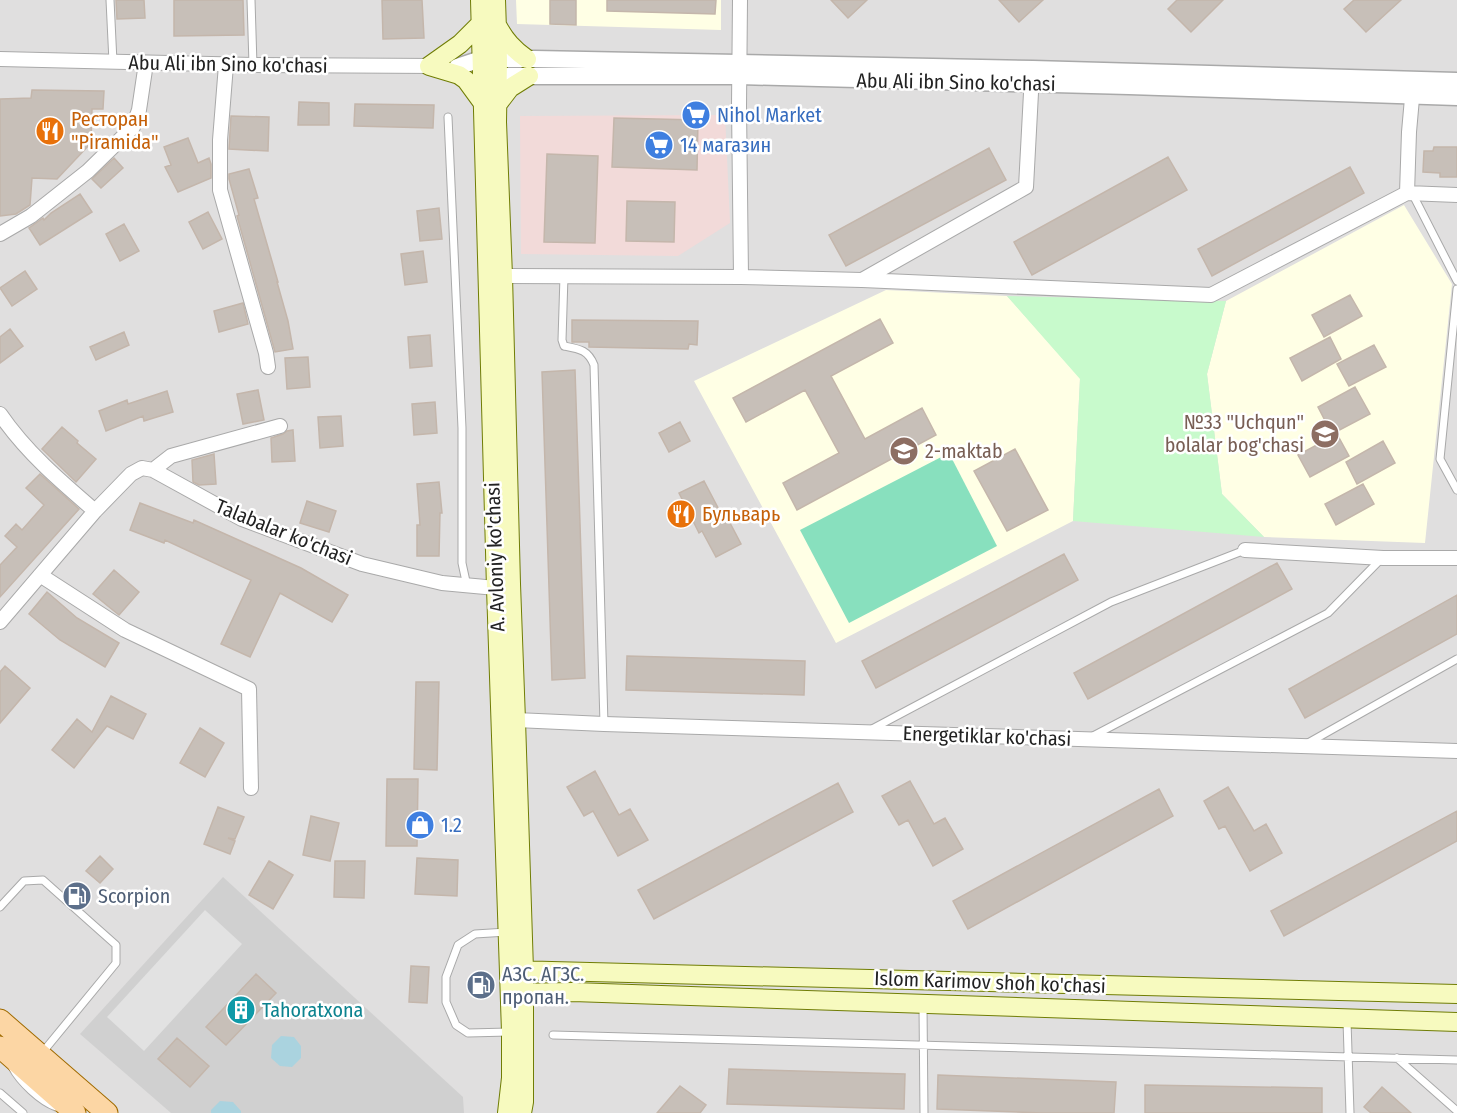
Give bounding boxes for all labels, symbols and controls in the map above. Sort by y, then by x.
street label: Abu Ali ibn Sino ko'chasi [128,50,328,78]
street label: Abu Ali ibn Sino ko'chasi [856,68,1056,96]
supermarket icon: Nihol Market [680,99,712,131]
place label: Nihol Market [717,103,822,127]
place label: Ресторан "Piramida" [71,107,159,154]
restaurant icon: Ресторан "Piramida" [34,115,66,147]
supermarket icon: 14 магазин [643,129,675,161]
place label: 14 магазин [680,133,771,157]
place label: №33 "Uchqun" bolalar bog'chasi [1165,410,1304,457]
school or university icon: №33 "Uchqun" bolalar bog'chasi [1309,418,1341,450]
school or university icon: 2-maktab [888,435,920,467]
place label: 2-maktab [925,439,1003,463]
street label: A. Avloniy ko'chasi [480,482,510,632]
street label: Talabalar ko'chasi [212,494,356,570]
restaurant icon: Бульварь [665,498,697,530]
place label: Бульварь [702,502,780,526]
street label: Energetiklar ko'chasi [902,721,1072,751]
shop icon: 1.2 [404,809,436,841]
place label: 1.2 [441,813,462,837]
fuel station icon: Scorpion [61,880,93,912]
place label: Scorpion [98,884,170,908]
place label: АЗС. АГЗС. пропан. [502,962,584,1009]
street label: Islom Karimov shoh ko'chasi [874,966,1106,998]
fuel station icon: АЗС. АГЗС. пропан. [465,969,497,1001]
building icon: Tahoratxona [225,994,257,1026]
place label: Tahoratxona [262,998,363,1022]

